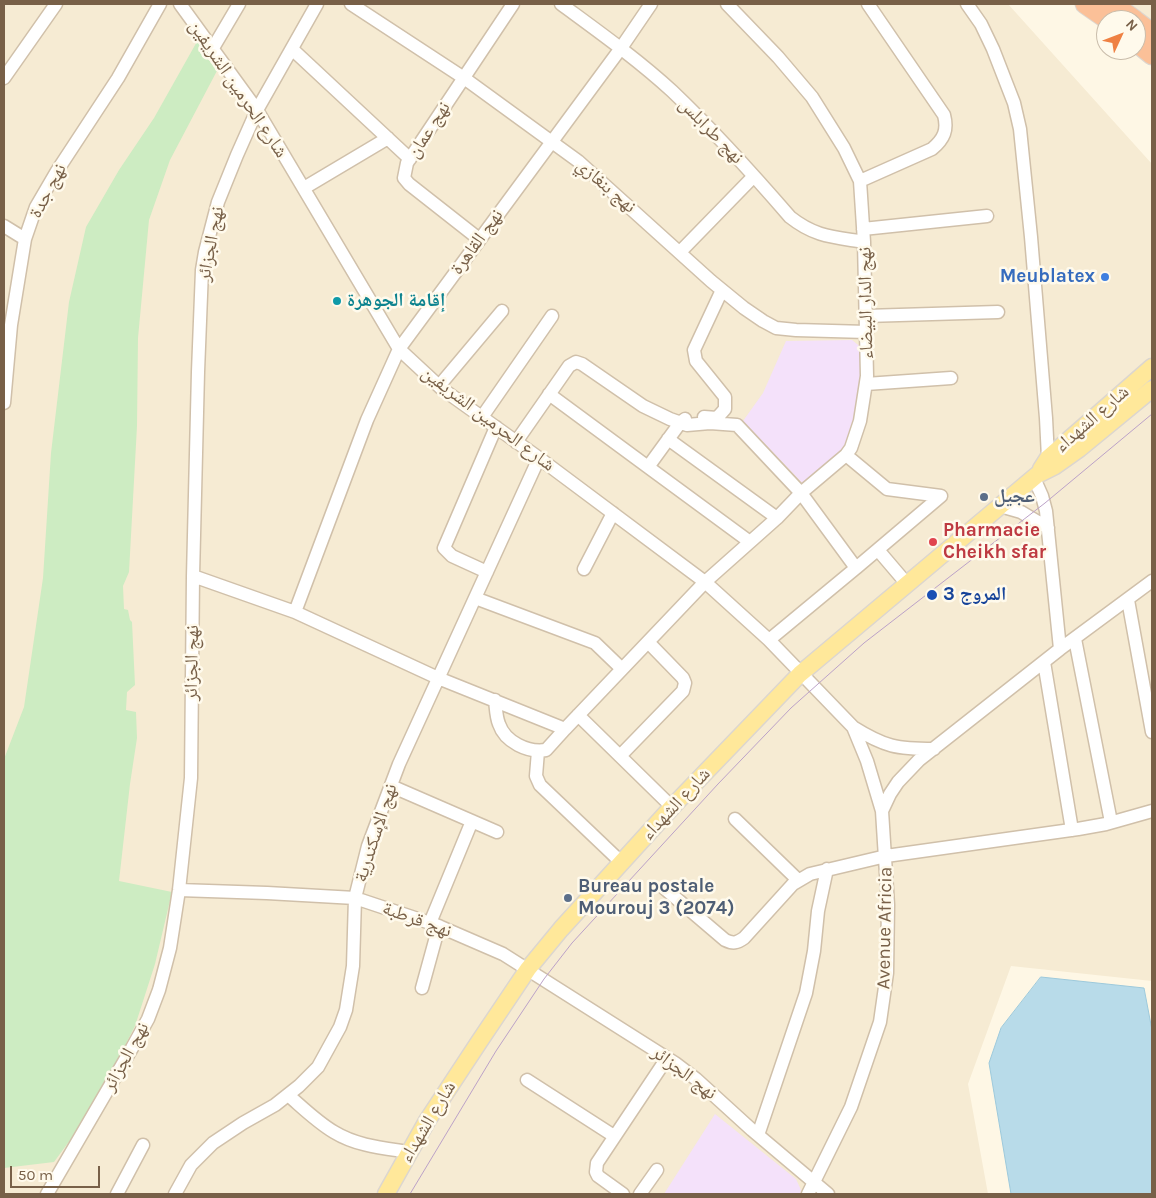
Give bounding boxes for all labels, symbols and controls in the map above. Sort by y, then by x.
north arrow [1096,10,1146,60]
street label: شارع الحرمين الشريفين [183,16,293,162]
text: N [1122,16,1141,35]
street label: نهج طرابلس [674,93,748,169]
street label: نهج عمان [402,97,456,163]
street label: نهج بنغازي [571,154,641,218]
street label: نهج جدة [24,160,72,222]
street label: نهج الجزائر [193,205,229,283]
street label: نهج القاهرة [446,205,508,279]
street label: نهج الدار البيضاء [854,247,878,359]
place label: Meublatex [1000,266,1095,288]
marker: Meublatex [1099,271,1111,283]
place label: إقامة الجوهرة [347,290,445,312]
marker: إقامة الجوهرة [331,295,343,307]
street label: شارع الحرمين الشريفين [417,361,559,477]
street label: شارع الشهداء [1050,381,1134,457]
place label: عجيل [994,486,1035,508]
marker: عجيل [978,491,990,503]
place label: Pharmacie Cheikh sfar [943,520,1046,564]
marker: Pharmacie Cheikh sfar [927,536,939,548]
place label: المروج 3 [943,584,1006,606]
marker: المروج 3 [925,588,939,602]
street label: نهج الجزائر [180,625,204,701]
street label: شارع الشهداء [637,763,715,845]
street label: نهج الإسكندرية [349,781,403,885]
street label: Avenue Africia [873,866,897,990]
place label: Bureau postale Mourouj 3 (2074) [578,876,735,920]
marker: Bureau postale Mourouj 3 (2074) [562,892,574,904]
street label: نهج قرطبة [379,897,455,943]
street label: نهج الجزائر [98,1018,154,1096]
street label: نهج الجزائر [647,1041,721,1105]
street label: شارع الشهداء [395,1077,461,1167]
scale bar [12,1156,102,1188]
text: 50 m [18,1166,53,1184]

